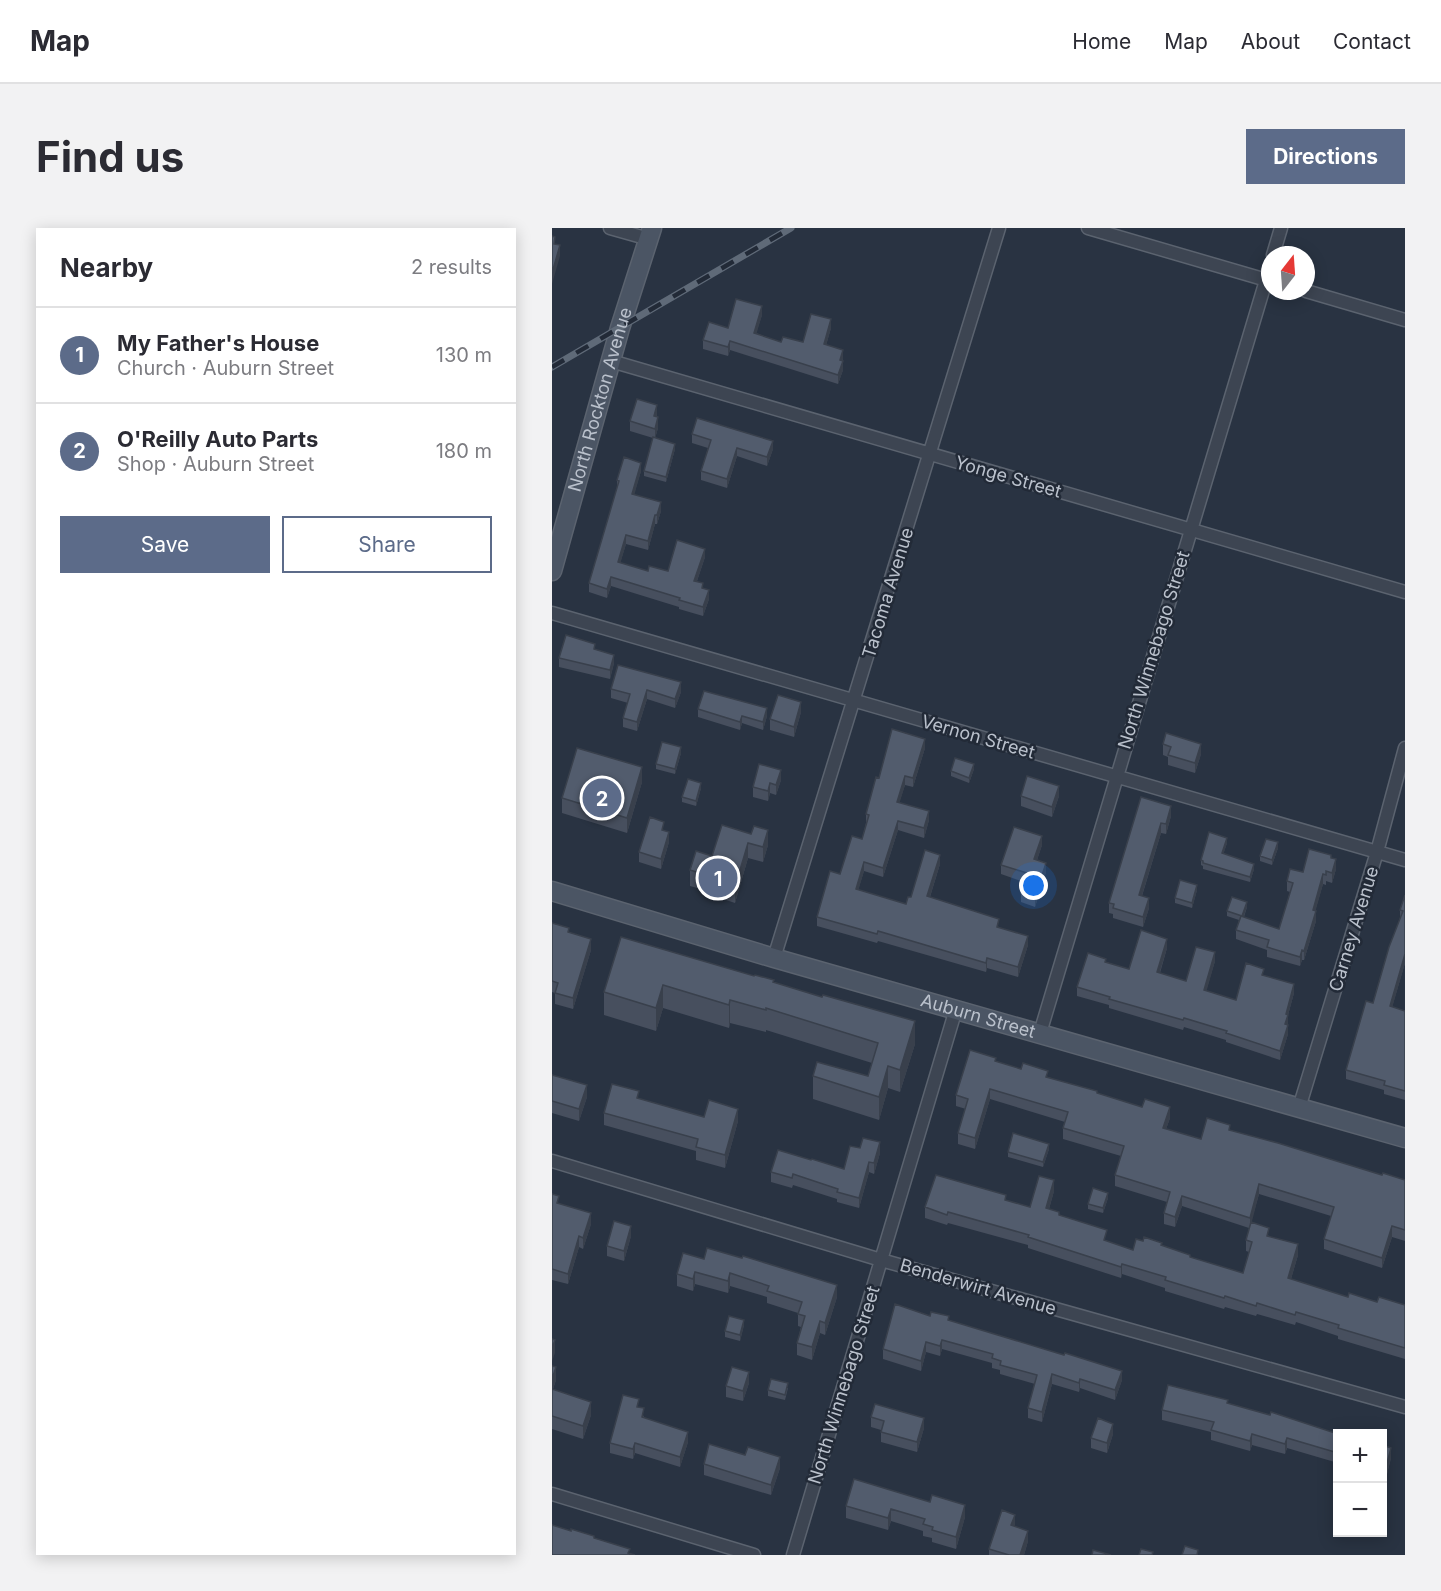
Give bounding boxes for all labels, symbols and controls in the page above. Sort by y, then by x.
text: Map [30,24,90,58]
text: Home [1072,29,1131,54]
text: Map [1164,29,1208,54]
text: About [1241,29,1300,54]
text: Contact [1333,29,1411,54]
button: Directions [1246,129,1405,184]
text: Find us [36,131,184,182]
north arrow [1261,246,1315,300]
text: Nearby [60,252,153,283]
text: 2 results [411,255,492,279]
street label: North Rockton Avenue [564,305,636,494]
text: My Father's House [117,330,319,356]
text: 1 [75,343,84,367]
text: 130 m [436,343,492,367]
text: Church · Auburn Street [117,356,334,380]
text: O'Reilly Auto Parts [117,426,318,452]
text: 2 [73,439,86,463]
text: 180 m [436,439,492,463]
street label: Yonge Street [953,451,1064,502]
text: Shop · Auburn Street [117,452,314,476]
button: Save [60,516,270,573]
button: Share [282,516,492,573]
street label: Tacoma Avenue [858,525,917,661]
street label: North Winnebago Street [1113,548,1194,751]
street label: Vernon Street [919,710,1037,763]
pin: 2 [583,776,622,820]
pin: 1 [698,856,738,900]
street label: Carney Avenue [1325,864,1382,994]
your location [1019,871,1048,900]
street label: Auburn Street [918,989,1038,1042]
street label: Benderwirt Avenue [898,1254,1059,1319]
street label: North Winnebago Street [803,1283,884,1486]
map controls [1333,1429,1387,1537]
button: + [1333,1429,1387,1483]
button: − [1333,1483,1387,1537]

